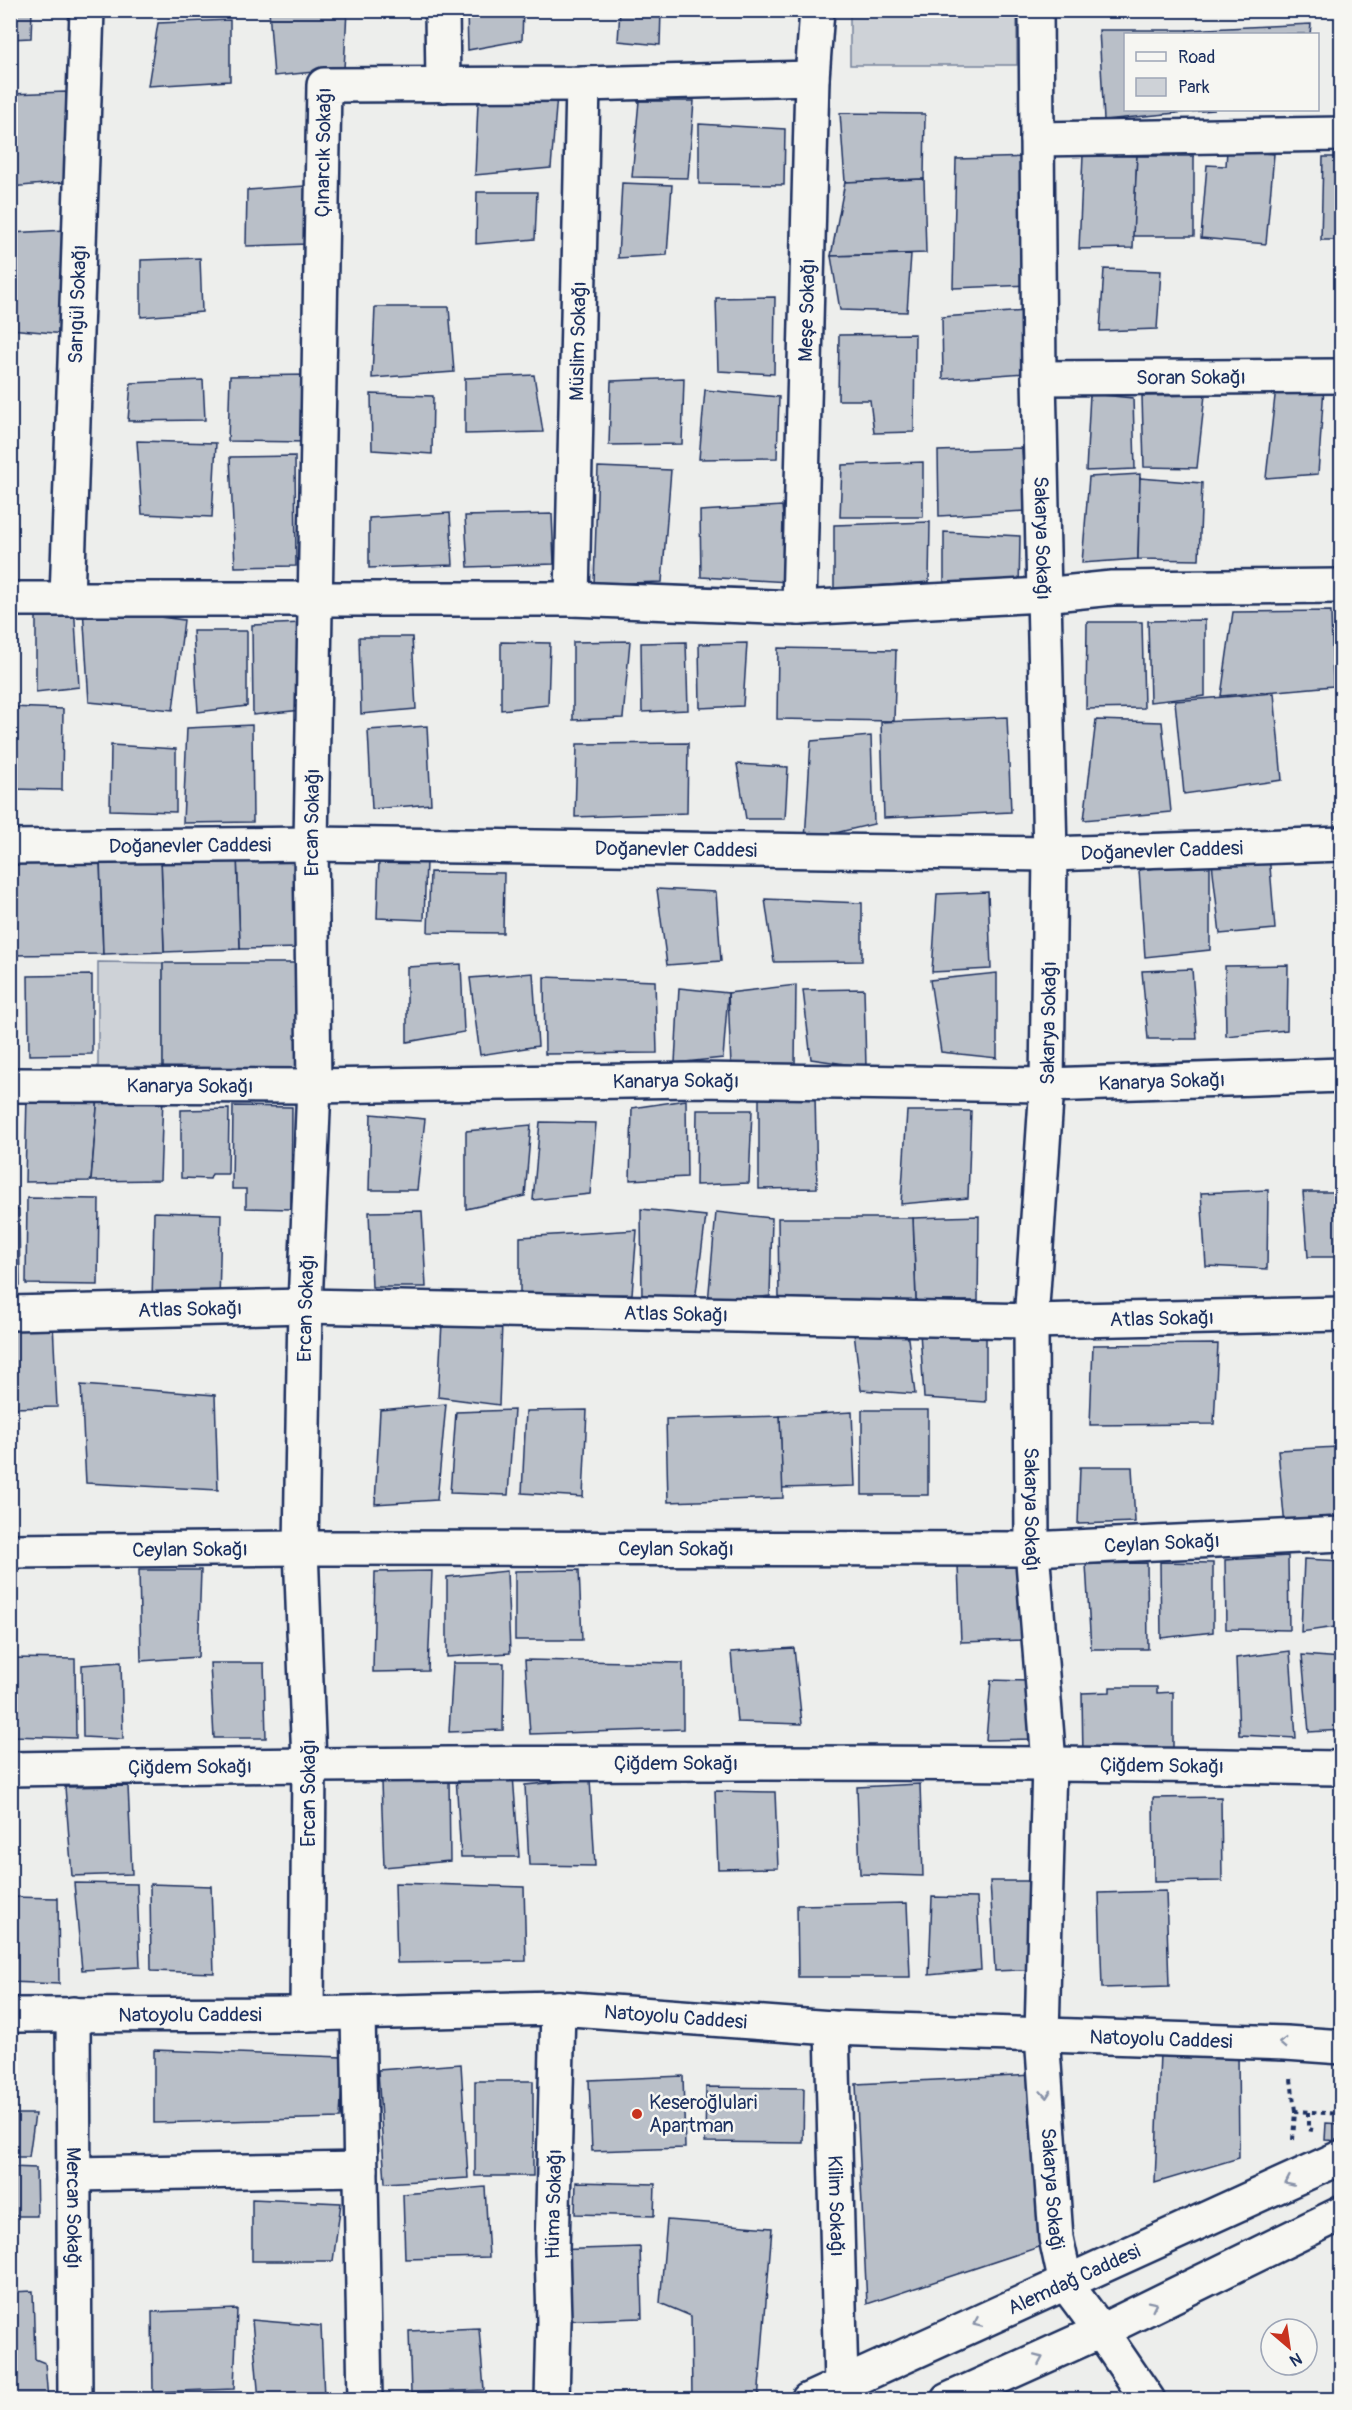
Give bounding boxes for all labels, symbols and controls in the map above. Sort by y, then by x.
legend [1124,33,1319,111]
text: Road [1178,46,1215,69]
text: Park [1178,76,1210,99]
street label: Çınarcık Sokağı [310,87,337,218]
street label: Sarıgül Sokağı [63,244,92,364]
street label: Meşe Sokağı [793,258,821,362]
street label: Müslim Sokağı [564,281,592,401]
street label: Soran Sokağı [1136,365,1246,390]
street label: Sakarya Sokağı [1028,476,1056,600]
street label: Ercan Sokağı [299,768,325,877]
street label: Doğanevler Caddesi [109,832,271,859]
street label: Doğanevler Caddesi [1080,835,1244,866]
street label: Doğanevler Caddesi [594,836,757,863]
street label: Sakarya Sokağı [1035,961,1062,1085]
street label: Kanarya Sokağı [1098,1067,1226,1096]
street label: Kanarya Sokağı [612,1068,739,1094]
street label: Kanarya Sokağı [127,1073,253,1099]
street label: Ercan Sokağı [292,1254,320,1362]
street label: Atlas Sokağı [137,1295,242,1323]
street label: Atlas Sokağı [623,1301,728,1328]
street label: Atlas Sokağı [1109,1305,1214,1332]
street label: Sakarya Sokağı [1019,1447,1046,1572]
street label: Ceylan Sokağı [1103,1528,1220,1559]
street label: Ceylan Sokağı [618,1536,734,1562]
street label: Ceylan Sokağı [132,1537,248,1563]
street label: Ercan Sokağı [296,1739,321,1847]
street label: Çiğdem Sokağı [614,1751,738,1776]
street label: Çiğdem Sokağı [1100,1753,1224,1779]
street label: Çiğdem Sokağı [128,1754,252,1780]
street label: Natoyolu Caddesi [603,1999,748,2035]
street label: Natoyolu Caddesi [118,2002,262,2028]
street label: Natoyolu Caddesi [1089,2025,1233,2054]
one-way arrow [1279,2037,1288,2050]
one-way arrow [1039,2089,1052,2098]
place label: Keseroğlulari Apartman [649,2090,757,2138]
marker: Keseroğlulari Apartman [630,2107,644,2121]
street label: Sakarya Sokaği [1035,2127,1070,2252]
street label: Mercan Sokağı [61,2147,86,2269]
street label: Hüma Sokağı [540,2149,568,2260]
street label: Kilim Sokağı [822,2155,850,2257]
one-way arrow [1284,2175,1295,2187]
street label: Alemdağ Caddesi [1004,2239,1144,2321]
one-way arrow [1147,2301,1158,2313]
one-way arrow [973,2316,984,2328]
north arrow [1259,2317,1319,2377]
text: N [1286,2348,1305,2371]
one-way arrow [1033,2354,1044,2366]

